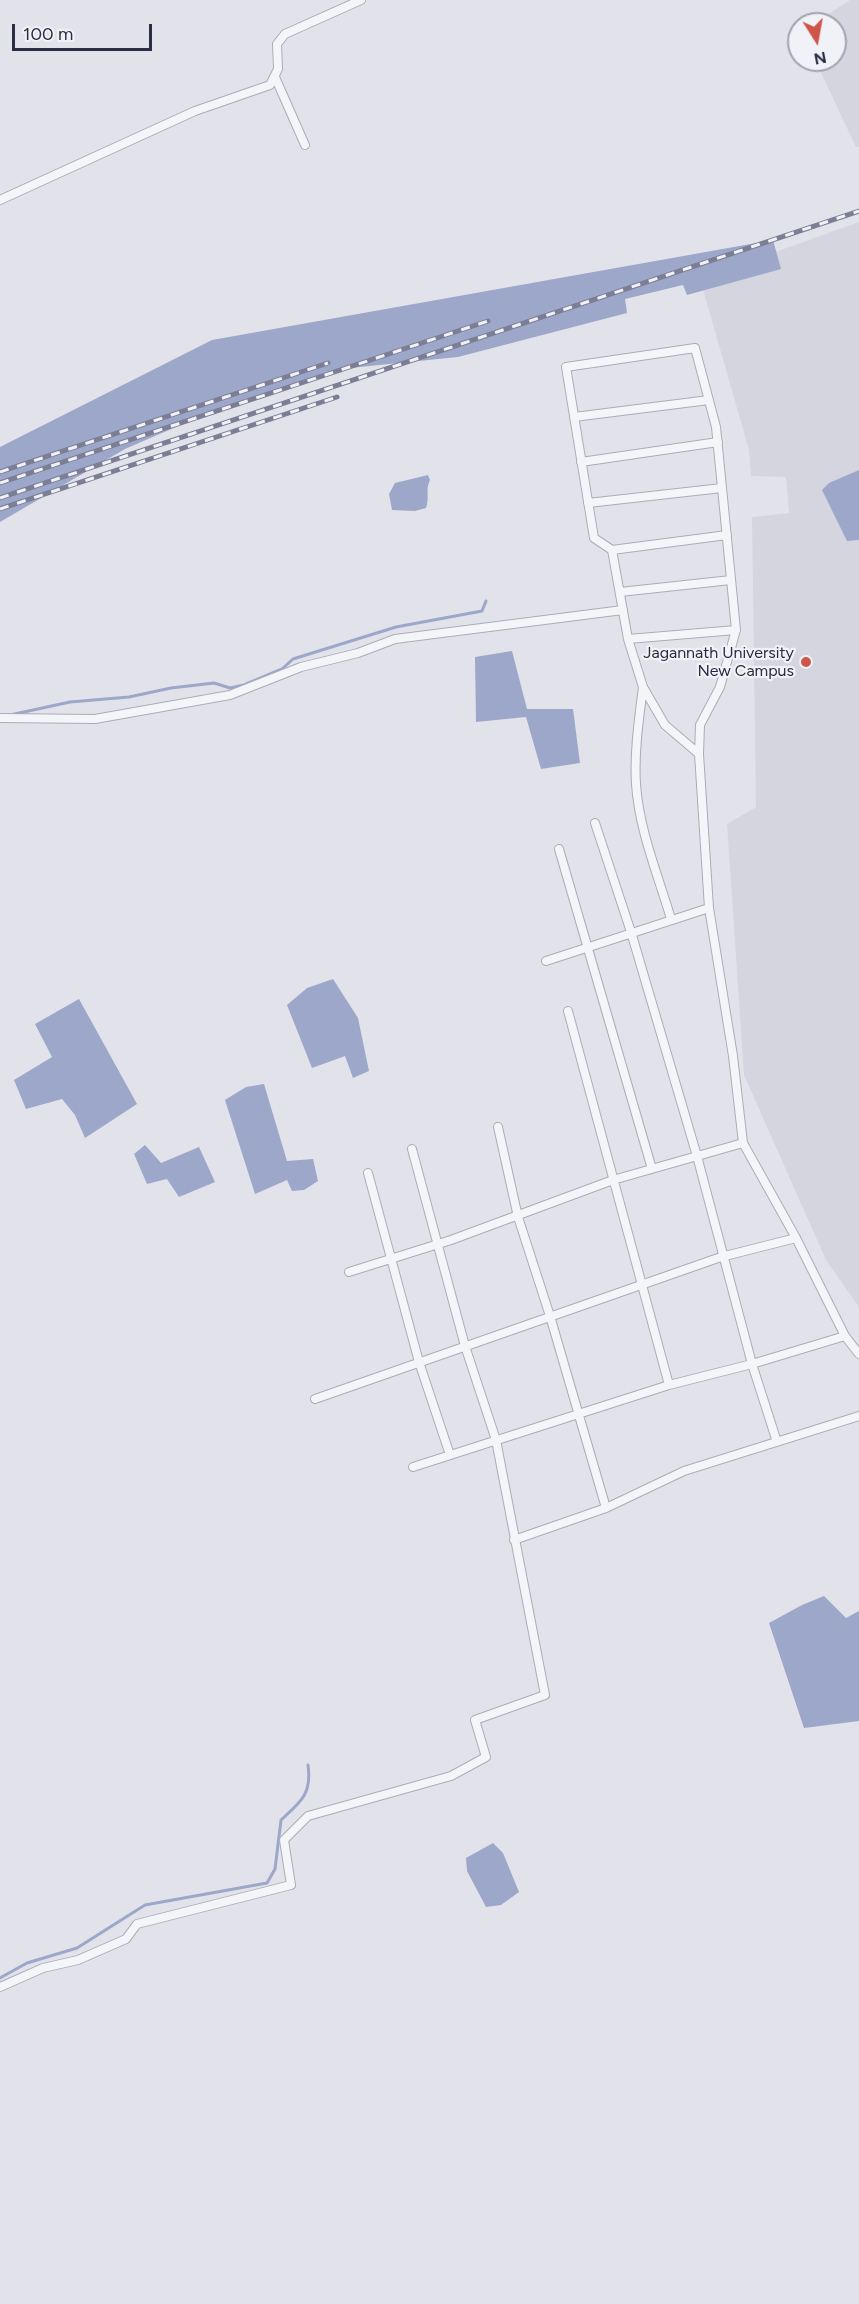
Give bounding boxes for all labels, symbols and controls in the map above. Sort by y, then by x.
scale bar [15,12,154,50]
north arrow [787,12,847,72]
text: 100 m [23,23,73,45]
text: N [812,48,828,69]
place label: Jagannath University New Campus [643,643,794,681]
marker: Jagannath University New Campus [799,655,813,669]

